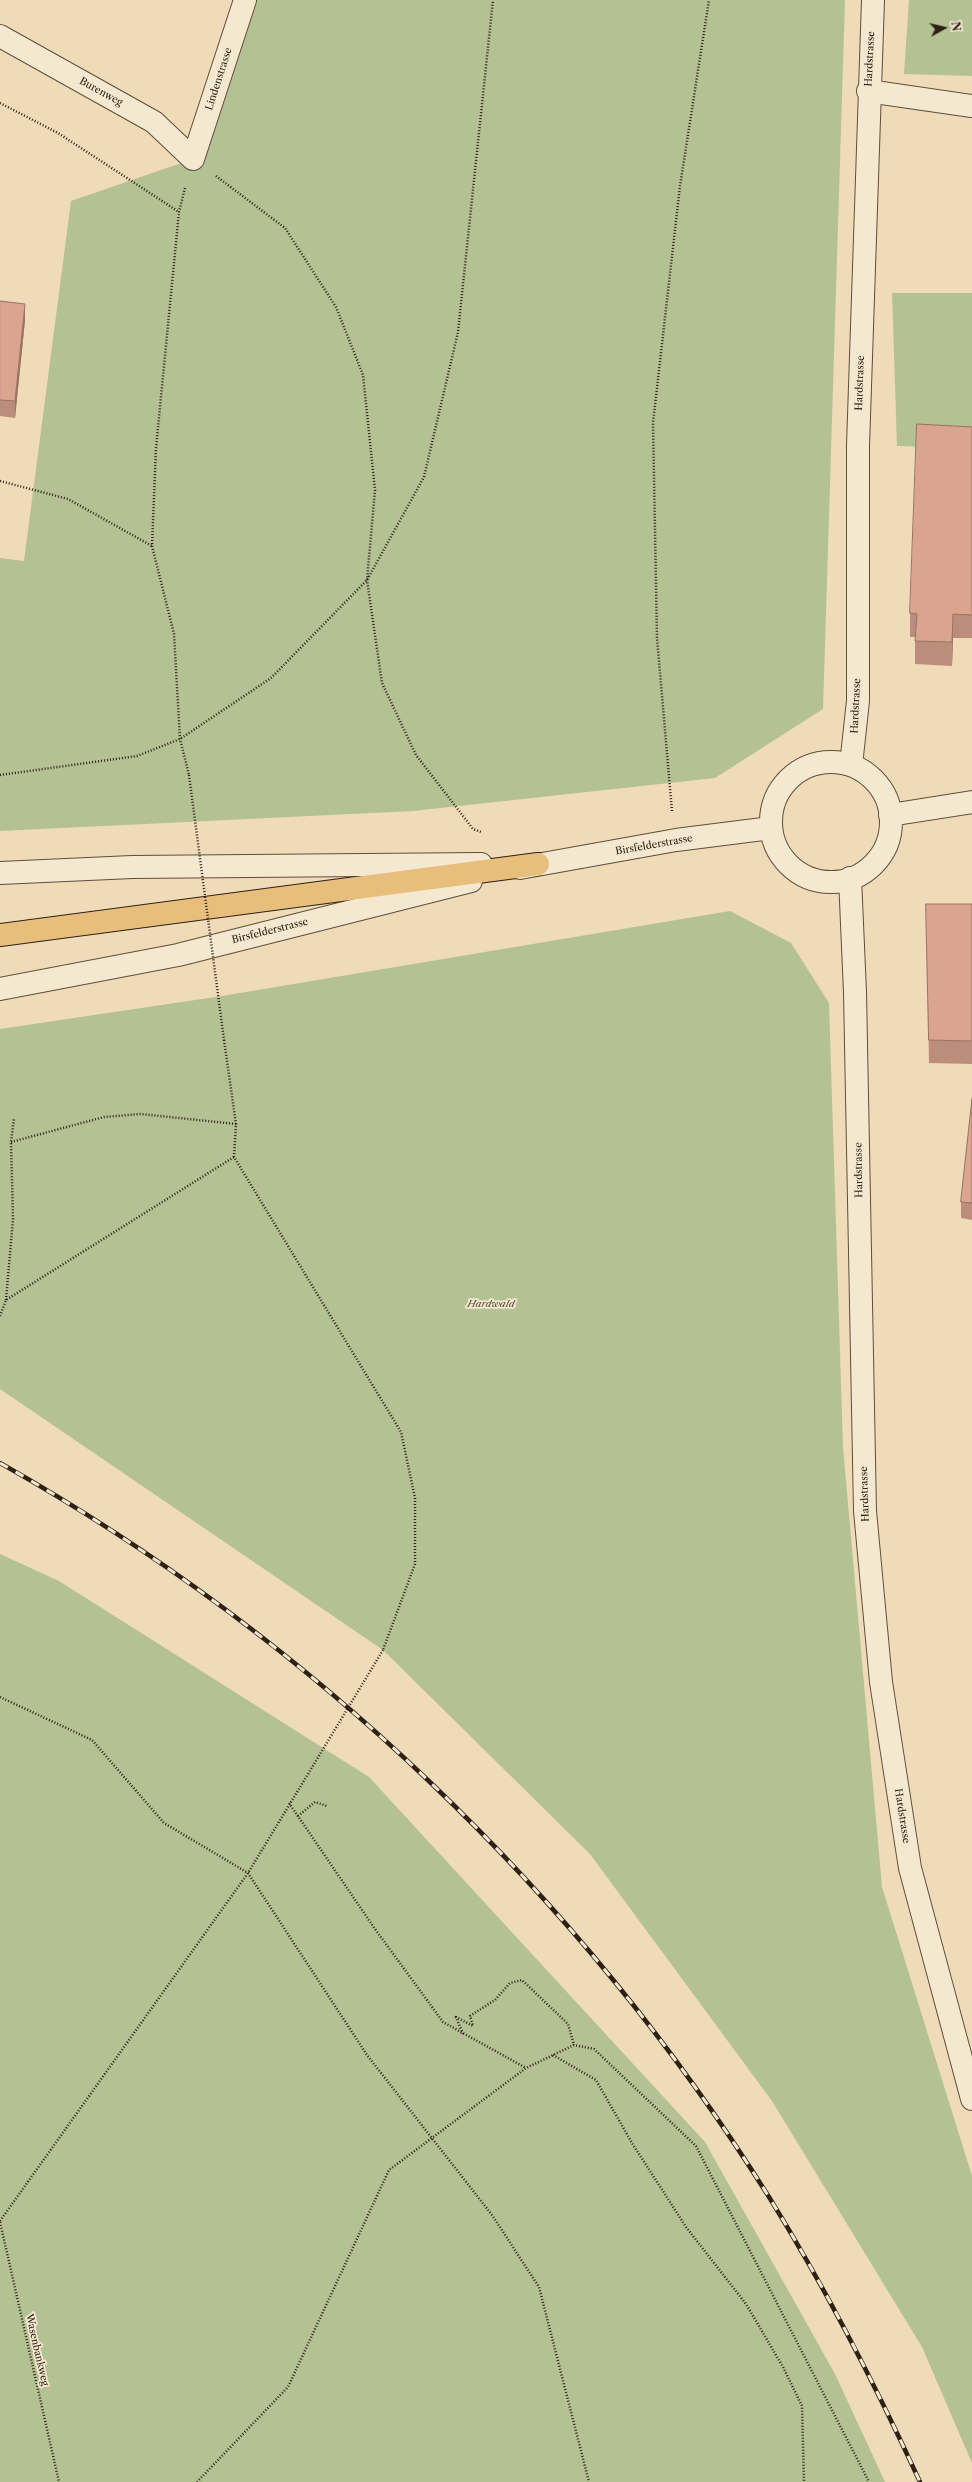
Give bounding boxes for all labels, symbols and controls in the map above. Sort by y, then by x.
north arrow [924,8,964,48]
text: N [948,21,963,32]
street label: Hardstrasse [863,31,877,87]
street label: Lindenstrasse [203,46,235,112]
street label: Burenweg [77,75,125,109]
street label: Hardstrasse [853,355,867,411]
street label: Hardstrasse [849,678,863,734]
street label: Birsfelderstrasse [615,832,693,858]
street label: Birsfelderstrasse [231,916,309,946]
street label: Hardstrasse [853,1142,865,1198]
park label: Hardwald [467,1298,515,1310]
street label: Hardstrasse [858,1466,872,1522]
street label: Hardstrasse [892,1788,912,1844]
street label: Wasenbankweg [23,2313,51,2387]

